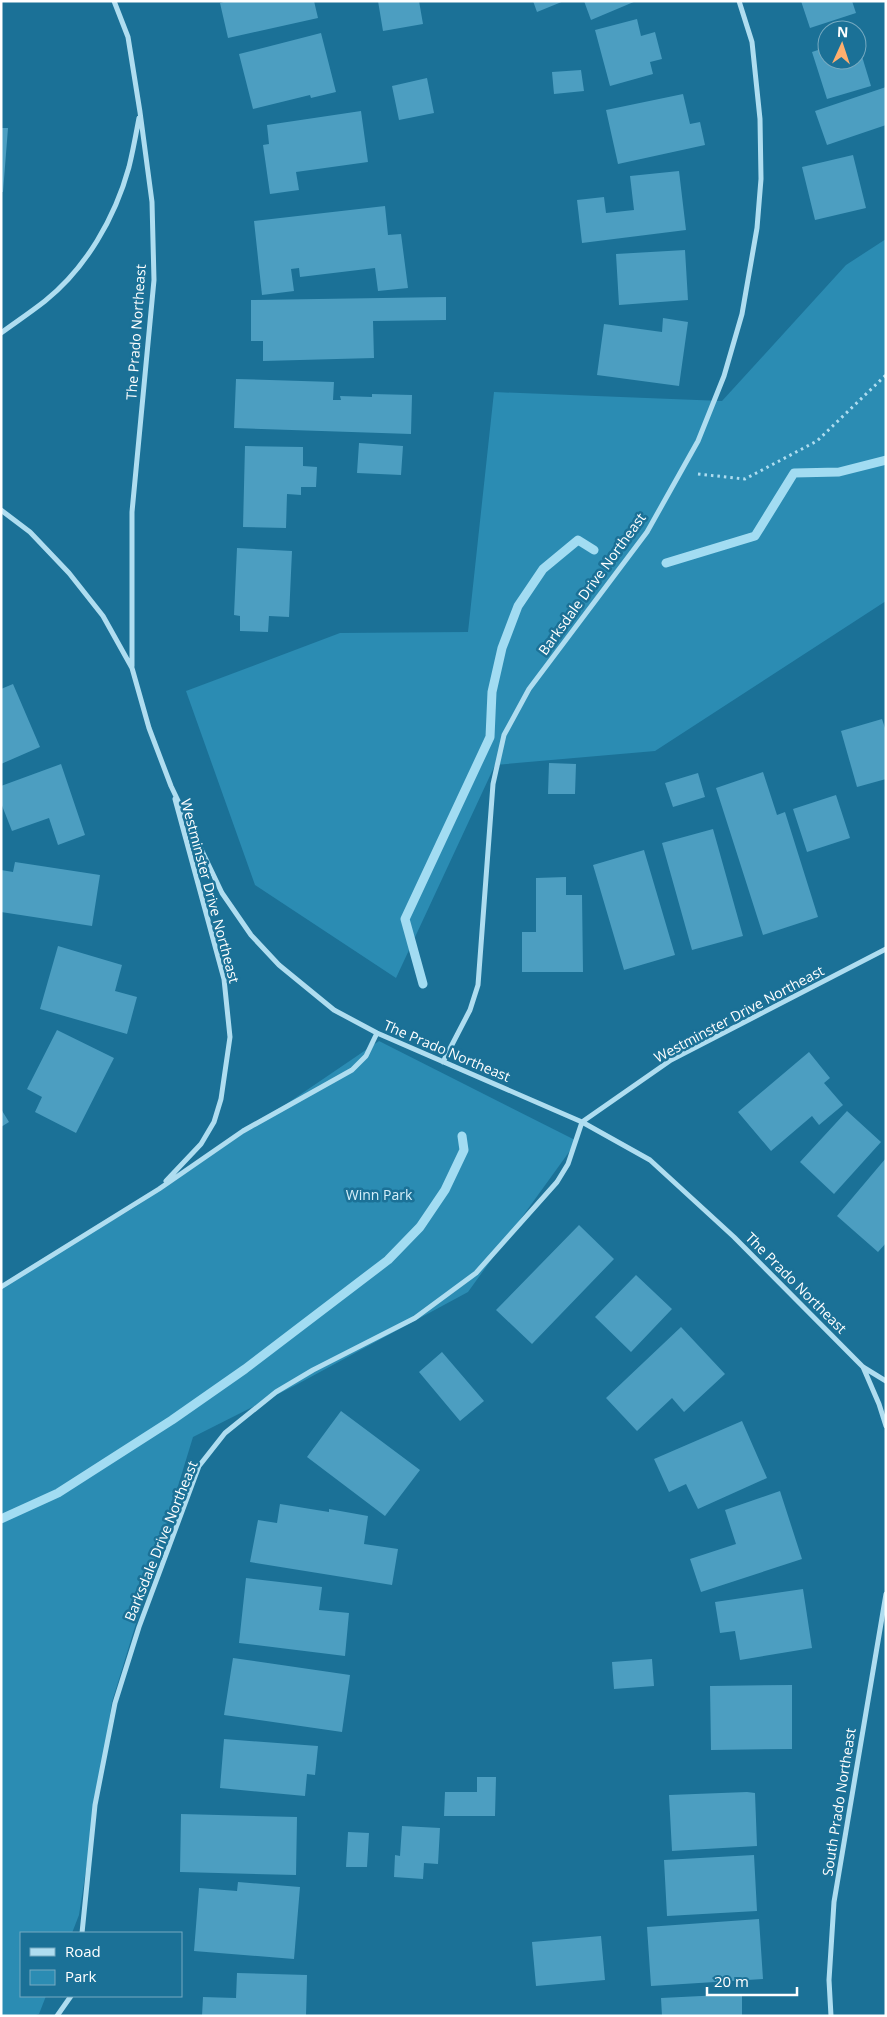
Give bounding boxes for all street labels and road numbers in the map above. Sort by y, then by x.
street label: The Prado Northeast [121,264,150,400]
street label: Barksdale Drive Northeast [534,509,650,659]
street label: Westminster Drive Northeast [177,797,244,985]
street label: Westminster Drive Northeast [650,961,827,1067]
street label: The Prado Northeast [381,1015,513,1086]
street label: The Prado Northeast [742,1228,851,1337]
street label: Barksdale Drive Northeast [120,1458,201,1624]
street label: South Prado Northeast [817,1726,860,1877]

